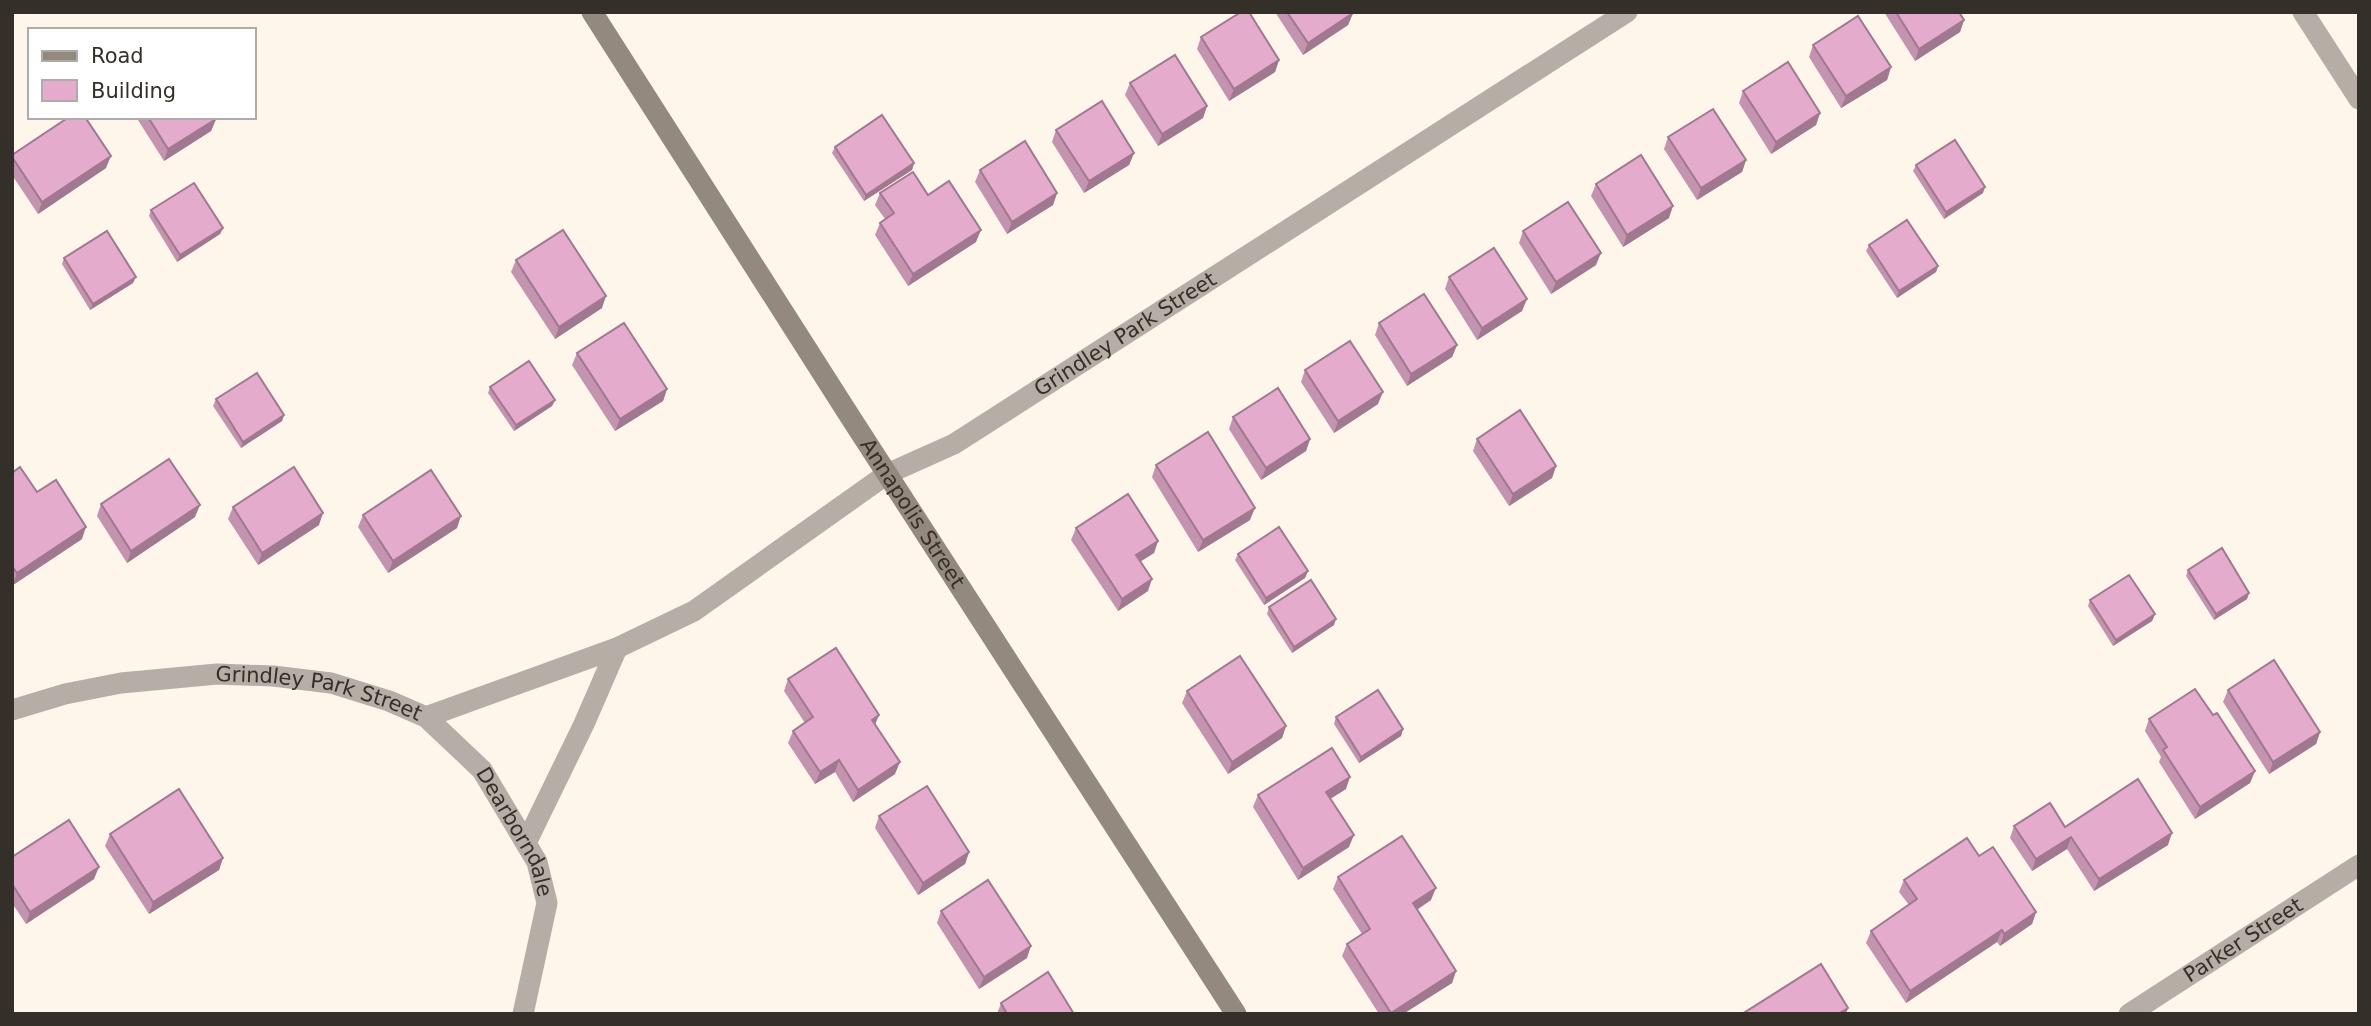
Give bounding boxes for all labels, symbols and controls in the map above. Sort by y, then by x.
legend [28,28,256,119]
text: Road [91,44,144,68]
text: Building [91,79,176,103]
street label: Grindley Park Street [1030,267,1221,401]
street label: Annapolis Street [855,434,970,593]
street label: Grindley Park Street [215,662,426,726]
street label: Dearborndale [471,763,557,899]
street label: Parker Street [2179,893,2307,987]

